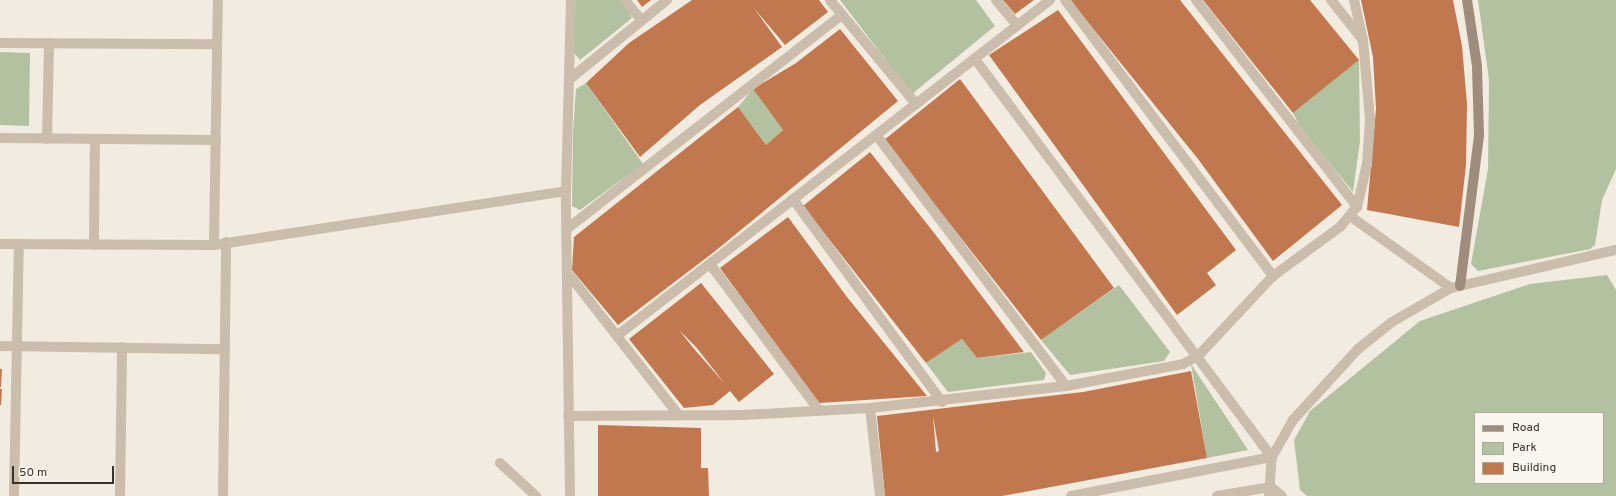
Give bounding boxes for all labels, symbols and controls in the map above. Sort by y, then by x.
legend [1474,412,1604,484]
text: Road [1512,420,1540,436]
text: Park [1512,440,1537,456]
scale bar [14,458,116,484]
text: Building [1512,460,1556,476]
text: 50 m [19,465,47,481]

